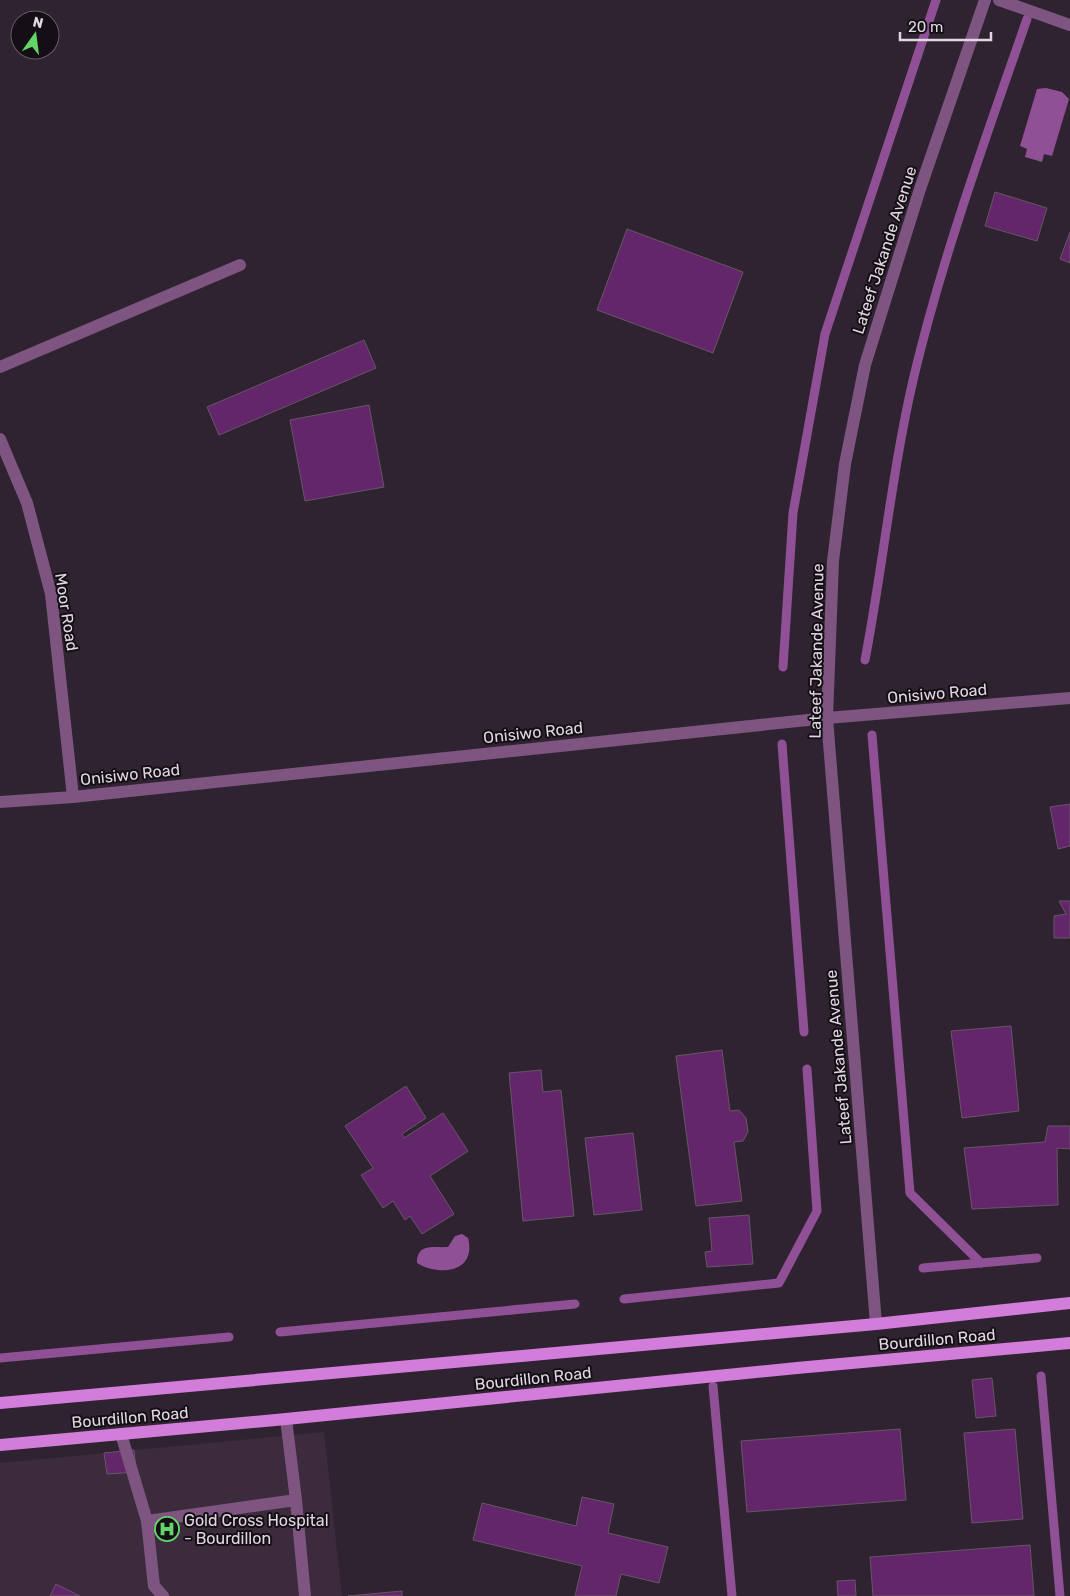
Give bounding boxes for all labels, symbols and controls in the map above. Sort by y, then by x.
north arrow [10,10,60,60]
scale bar [900,10,991,42]
text: N [31,13,45,32]
text: 20 m [908,18,943,36]
street label: Lateef Jakande Avenue [848,164,921,336]
street label: Lateef Jakande Avenue [805,563,828,739]
street label: Moor Road [51,572,82,652]
street label: Onisiwo Road [886,680,988,707]
street label: Onisiwo Road [482,718,584,747]
street label: Onisiwo Road [79,760,181,789]
street label: Lateef Jakande Avenue [821,969,856,1145]
street label: Bourdillon Road [878,1325,996,1354]
street label: Bourdillon Road [474,1363,592,1394]
street label: Bourdillon Road [71,1403,189,1432]
place label: Gold Cross Hospital - Bourdillon [184,1511,329,1548]
hospital icon: Gold Cross Hospital - Bourdillon [154,1516,180,1542]

